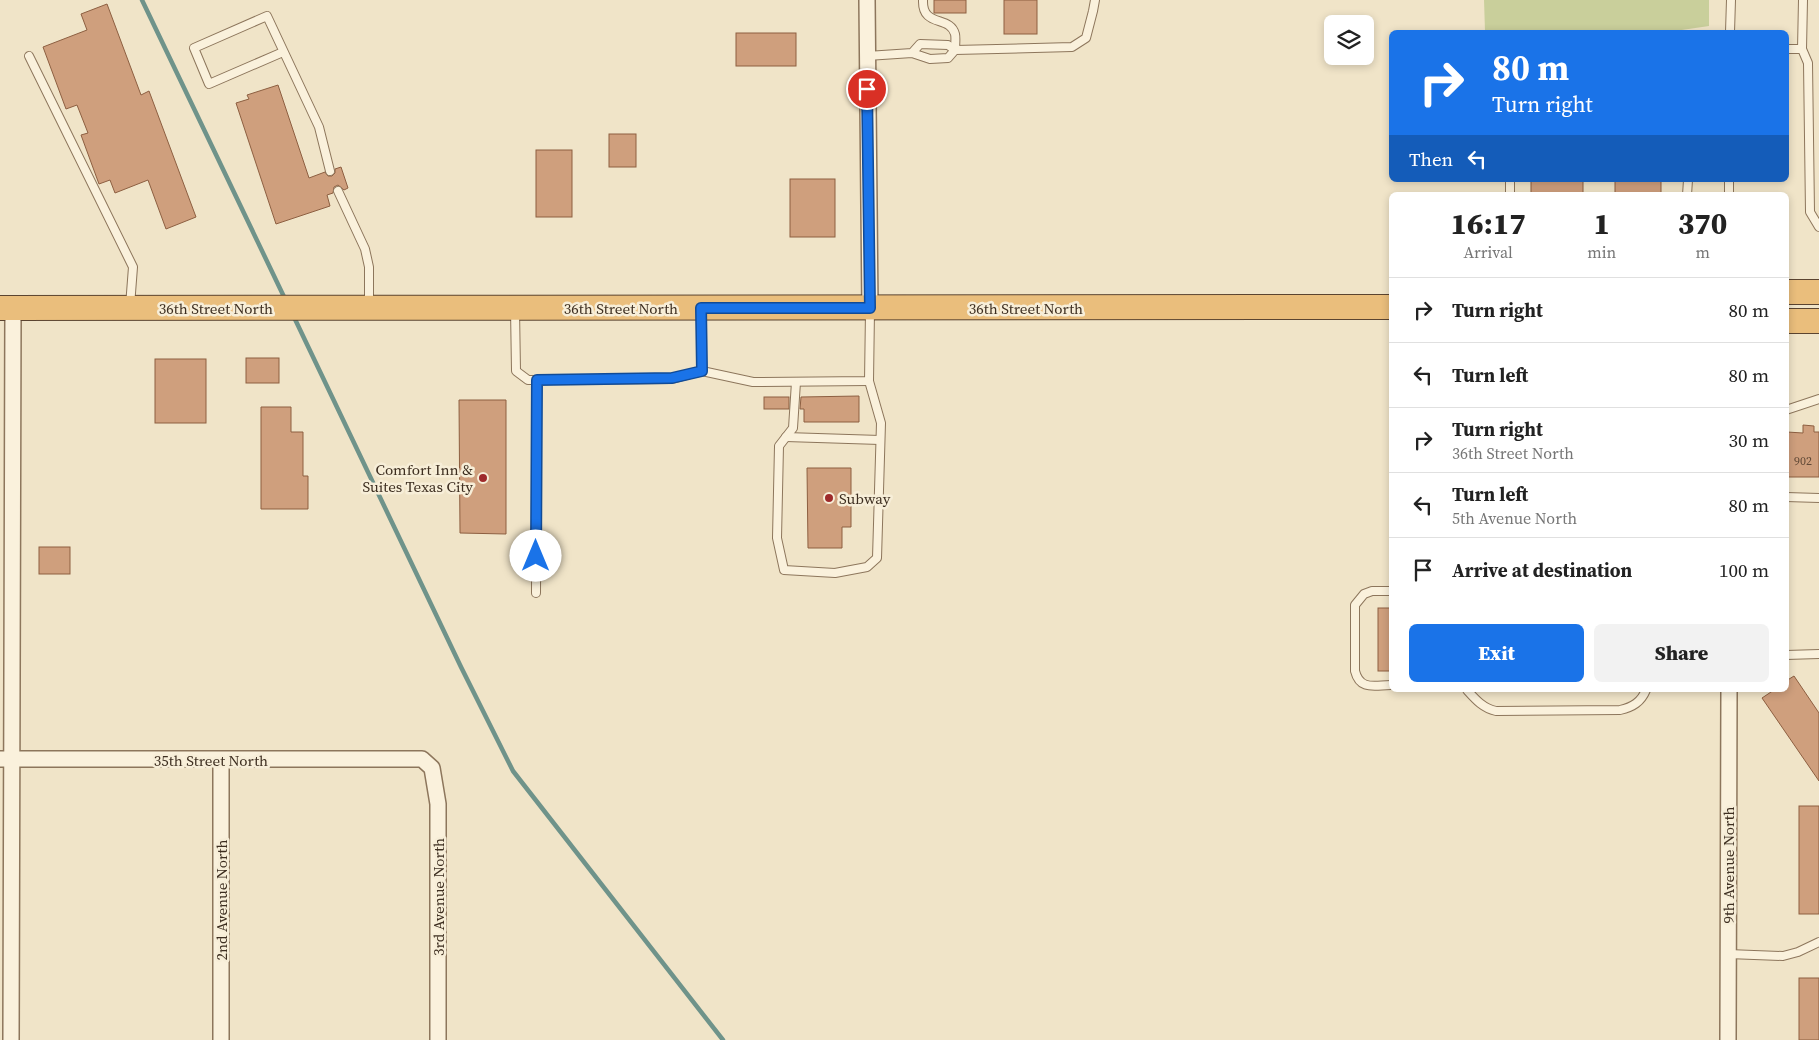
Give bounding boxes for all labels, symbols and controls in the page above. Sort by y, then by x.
map controls [1324,15,1374,65]
button: layers [1324,15,1374,65]
text: 80 m [1492,44,1569,92]
icon: right [1409,50,1474,115]
pin [846,68,888,110]
icon: arrive [853,75,881,103]
text: Turn right [1492,89,1593,119]
icon: left [1463,145,1491,173]
text: Then [1409,146,1453,172]
text: 16:17 [1451,203,1526,244]
text: 1 [1593,203,1610,244]
text: 370 [1678,203,1727,244]
text: Arrival [1463,241,1513,263]
text: min [1587,241,1616,263]
text: m [1695,241,1710,263]
icon: right [1409,296,1437,324]
text: Turn right [1452,297,1543,323]
text: 80 m [1728,297,1769,323]
street label: 36th Street North [159,298,273,319]
street label: 36th Street North [564,298,678,319]
street label: 36th Street North [969,298,1083,319]
icon: left [1409,361,1437,389]
text: Turn left [1452,362,1528,388]
text: 80 m [1728,362,1769,388]
text: Turn right [1452,416,1543,442]
icon: right [1409,426,1437,454]
text: 30 m [1728,427,1769,453]
text: 36th Street North [1452,442,1574,464]
house number: 902 [1794,453,1812,469]
place label: Comfort Inn & Suites Texas City [363,459,473,497]
marker: Comfort Inn & Suites Texas City [477,472,489,484]
text: Turn left [1452,481,1528,507]
place label: Subway [839,488,891,509]
icon: left [1409,491,1437,519]
marker: Subway [823,492,835,504]
text: 80 m [1728,492,1769,518]
text: 5th Avenue North [1452,507,1577,529]
position arrow [509,529,561,581]
icon: arrive [1409,556,1437,584]
text: Arrive at destination [1452,557,1632,583]
text: 100 m [1719,557,1769,583]
button: Exit [1409,624,1584,682]
button: Share [1594,624,1769,682]
street label: 35th Street North [154,750,268,771]
street label: 9th Avenue North [1718,806,1739,924]
street label: 3rd Avenue North [428,838,449,956]
street label: 2nd Avenue North [211,840,232,960]

